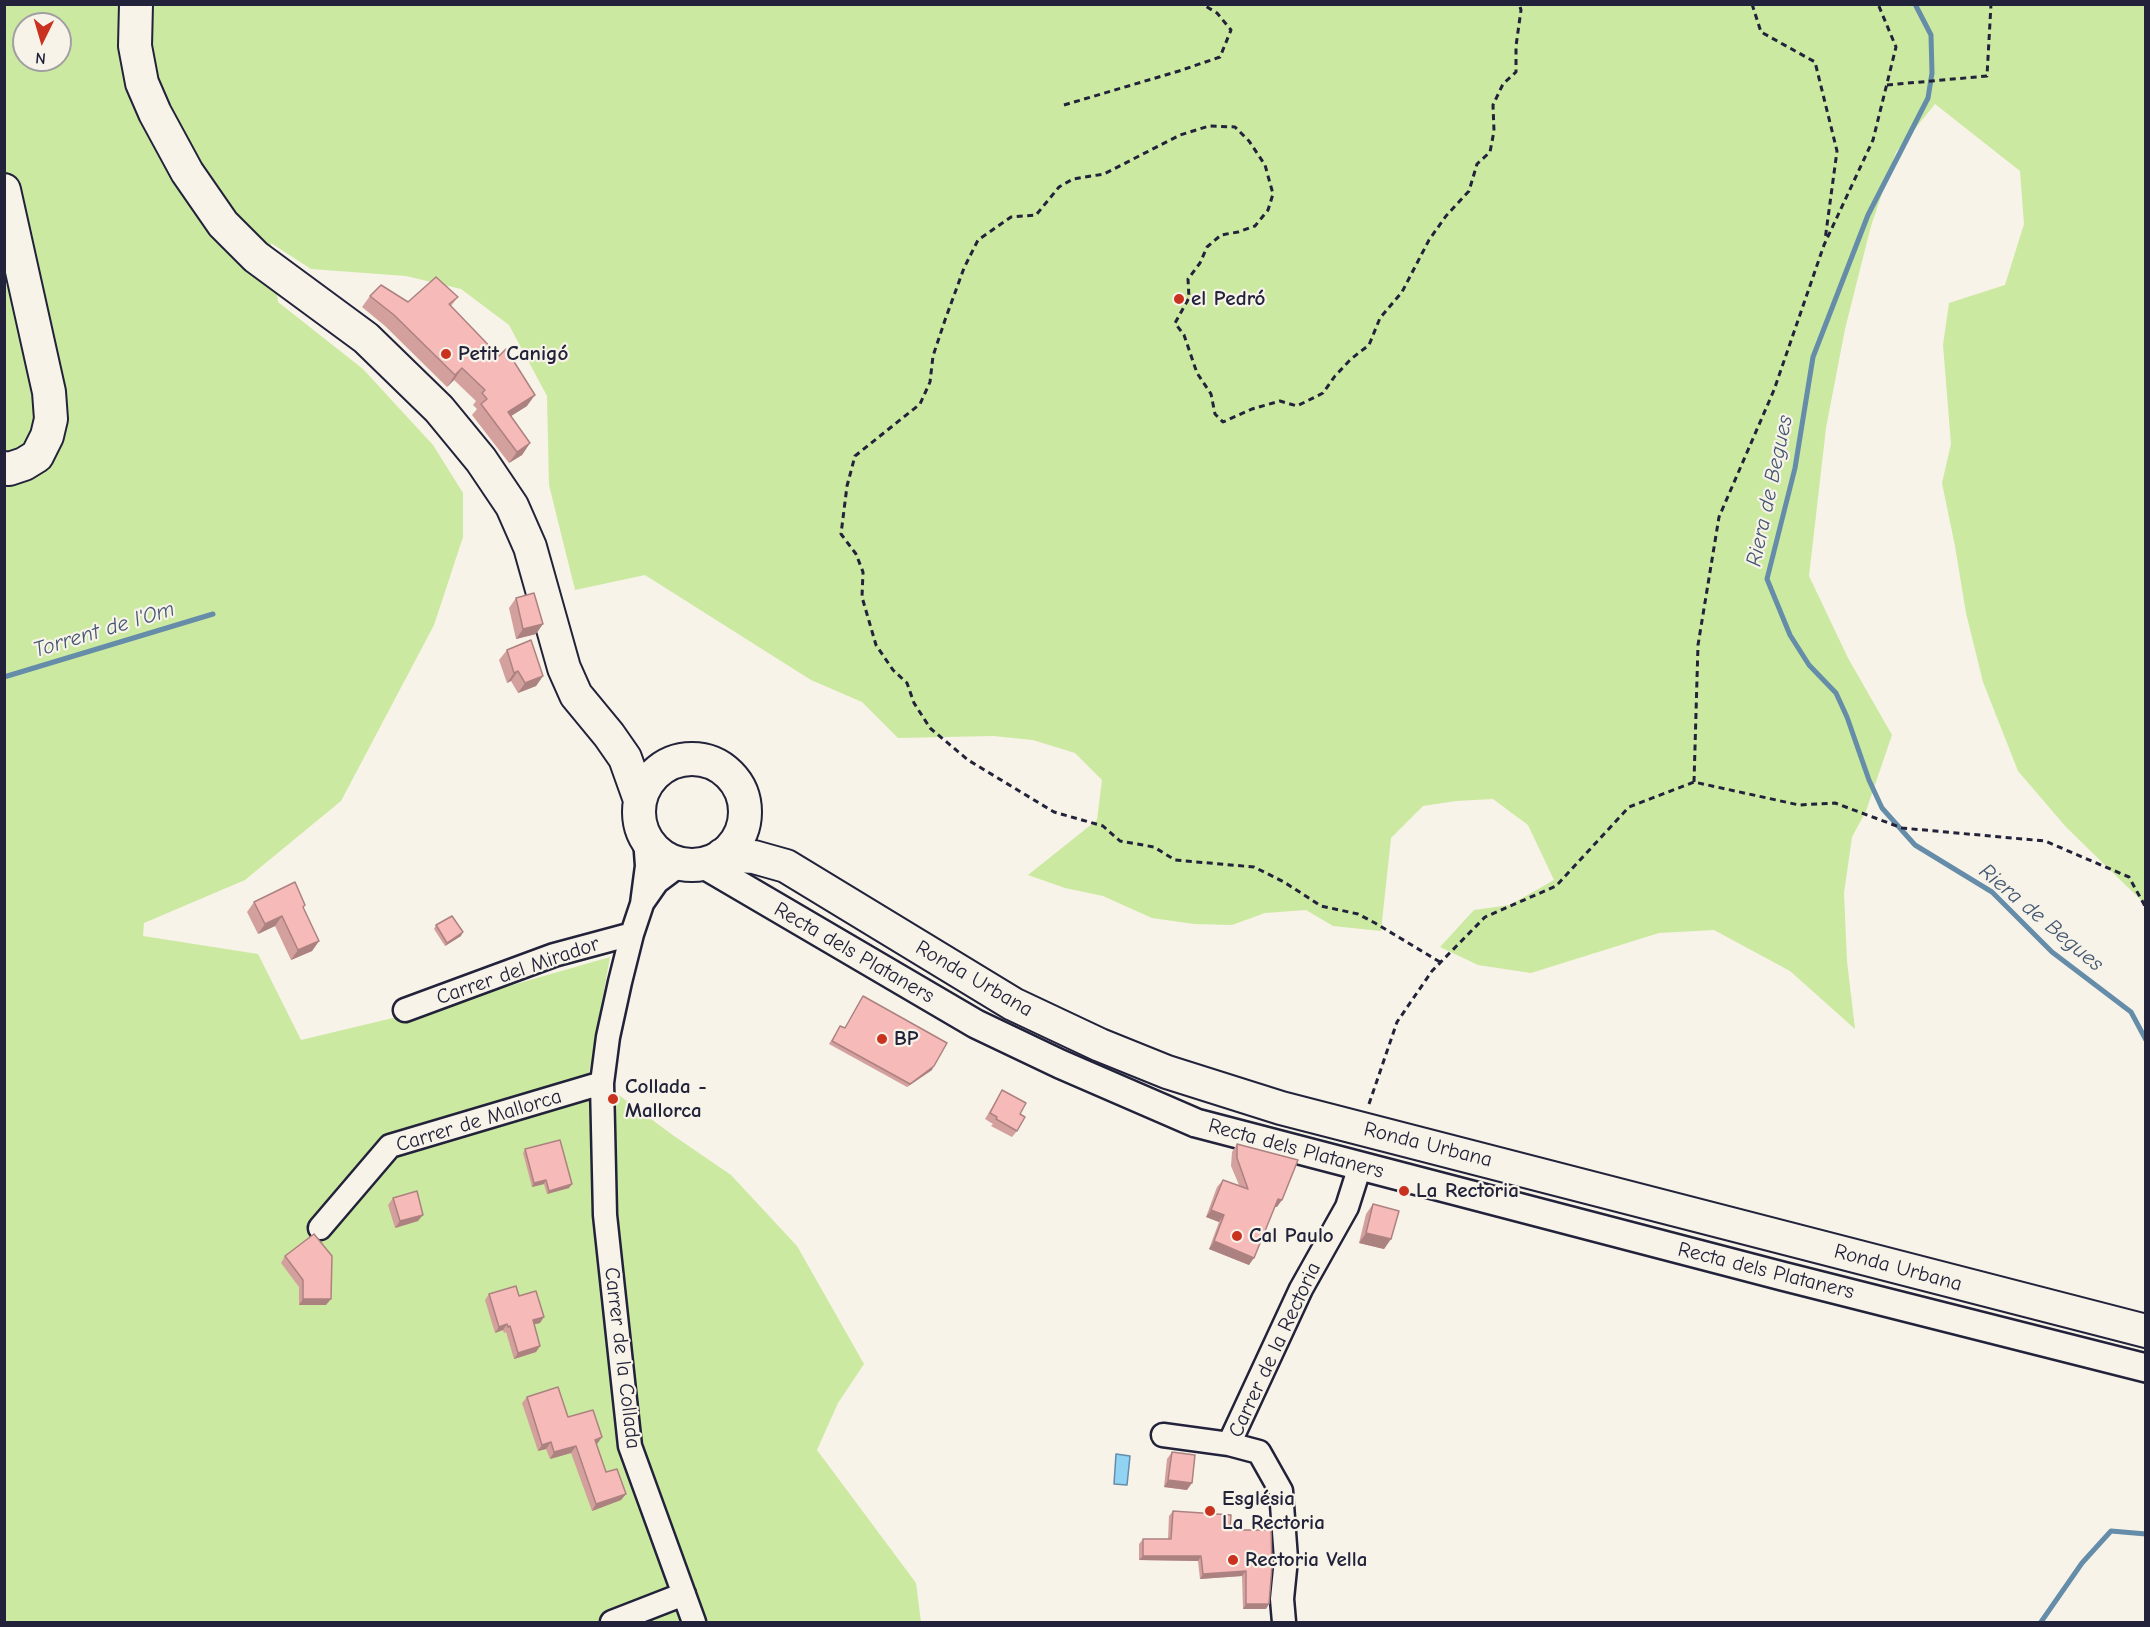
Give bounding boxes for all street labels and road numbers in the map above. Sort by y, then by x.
street label: Recta dels Plataners [769,897,939,1009]
street label: Carrer del Mirador [433,931,603,1011]
street label: Ronda Urbana [911,935,1037,1023]
street label: Carrer de Mallorca [393,1084,565,1158]
street label: Recta dels Plataners [1205,1113,1387,1185]
street label: Ronda Urbana [1361,1117,1495,1173]
street label: Recta dels Plataners [1675,1237,1857,1305]
street label: Ronda Urbana [1831,1239,1965,1297]
street label: Carrer de la Rectoria [1223,1258,1327,1442]
street label: Carrer de la Collada [598,1266,646,1450]

